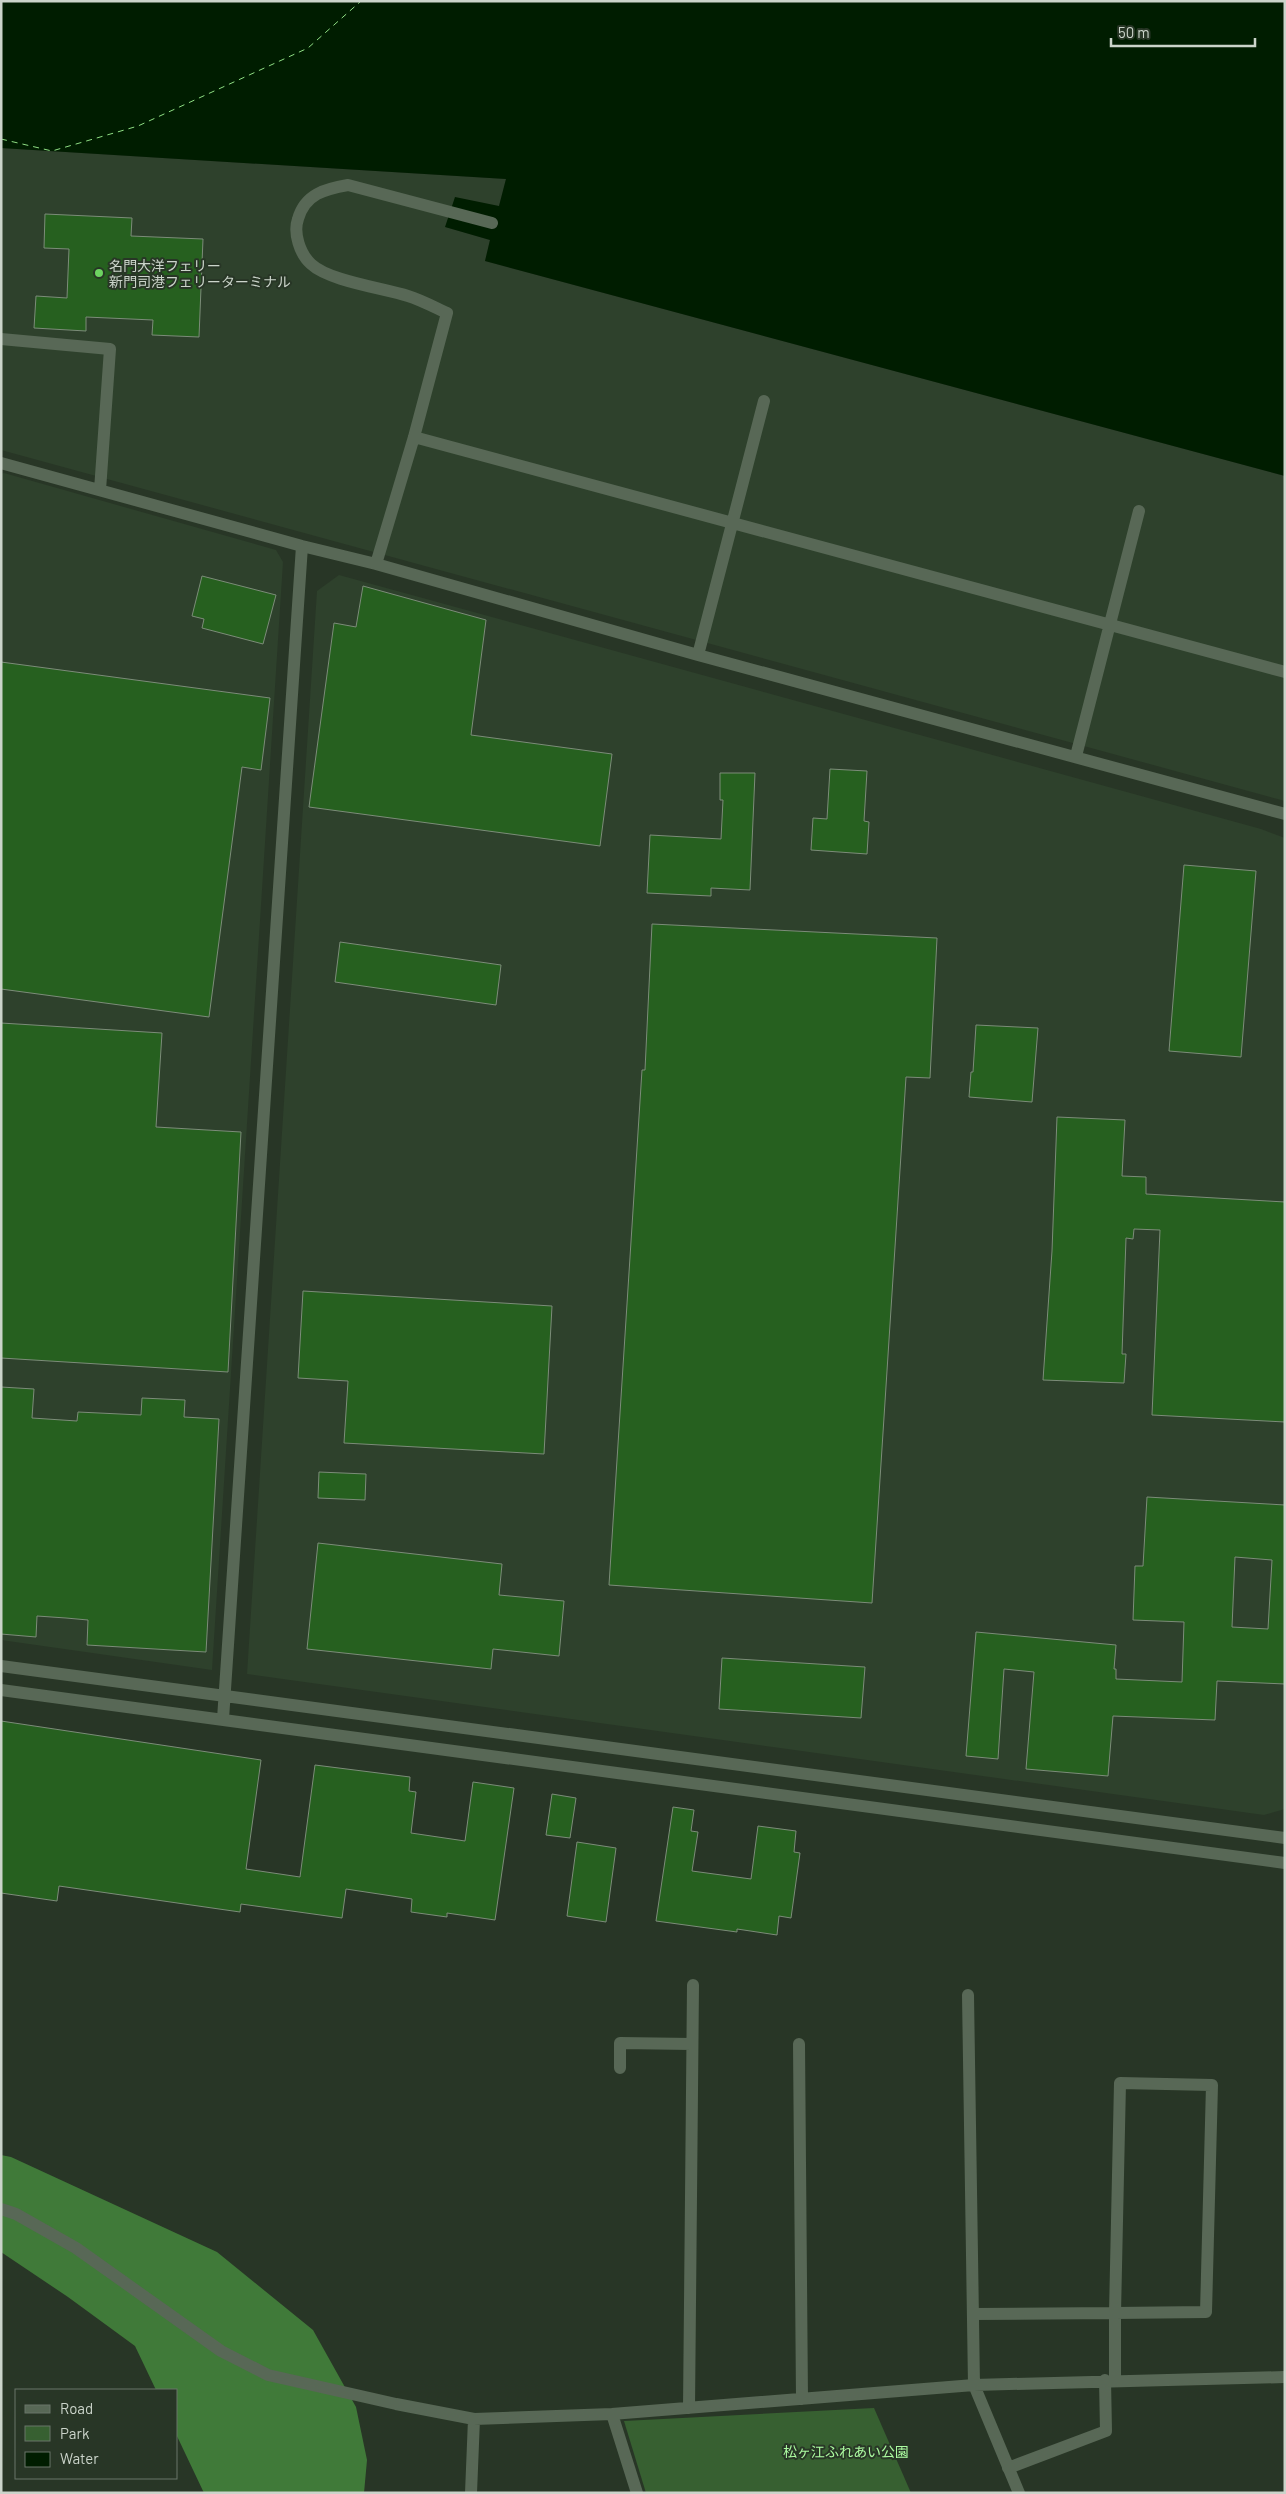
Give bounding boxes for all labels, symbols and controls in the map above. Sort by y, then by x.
scale bar [1111,15,1255,47]
text: 50 m [1118,23,1150,41]
place label: 名門大洋フェリー 新門司港フェリーターミナル [109,257,291,290]
marker: 名門大洋フェリー 新門司港フェリーターミナル [93,267,105,279]
legend [15,2389,178,2479]
text: Road [60,2399,93,2417]
text: Park [60,2424,90,2442]
park label: 松ヶ江ふれあい公園 [783,2443,909,2460]
text: Water [60,2449,99,2467]

